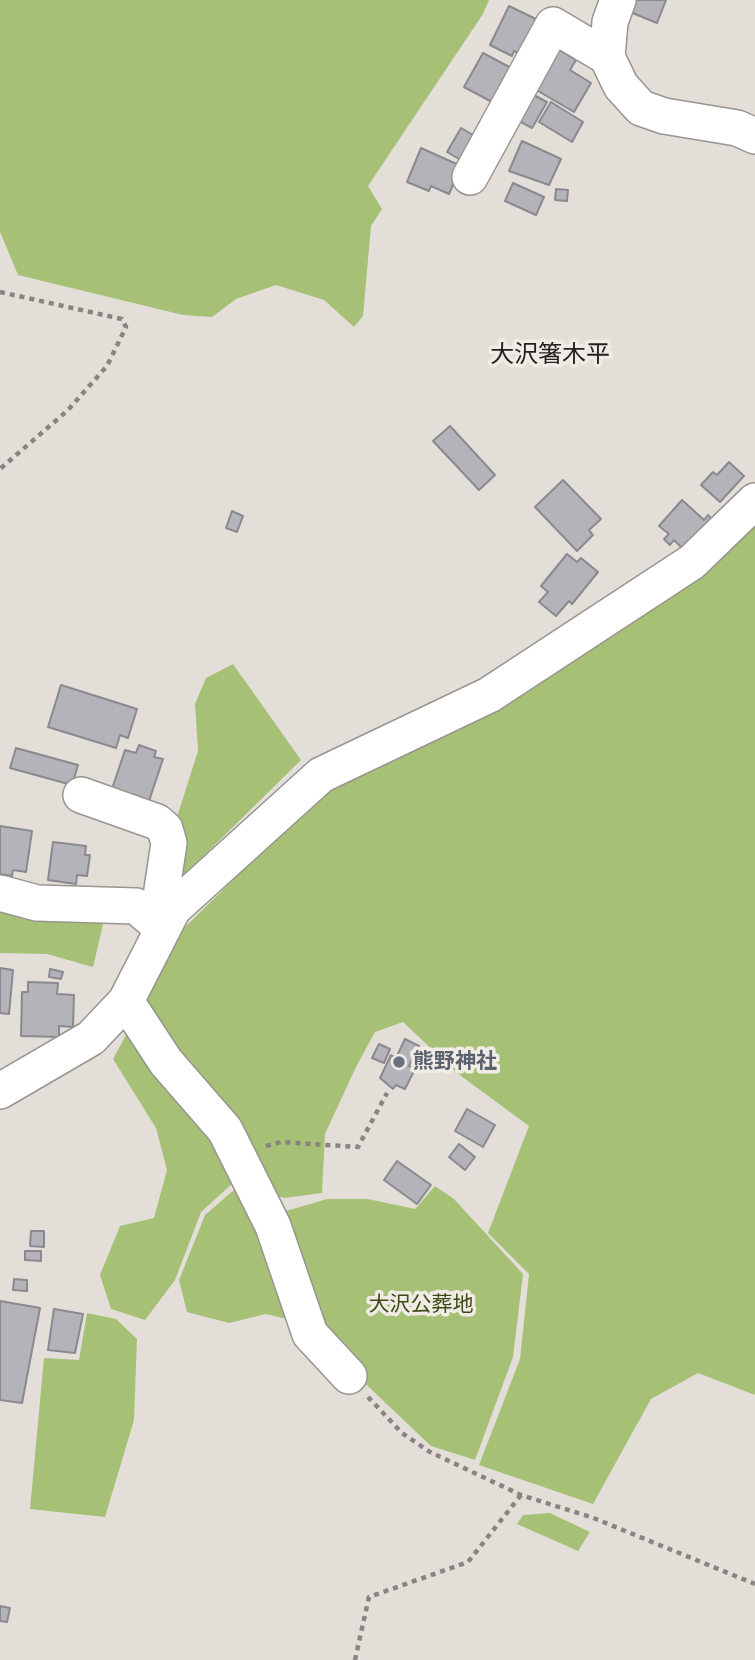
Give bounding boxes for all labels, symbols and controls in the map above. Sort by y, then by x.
district label: 大沢箸木平 [490,341,610,369]
place label: 熊野神社 [413,1049,497,1075]
marker: 熊野神社 [391,1054,407,1070]
park label: 大沢公葬地 [369,1292,473,1318]

